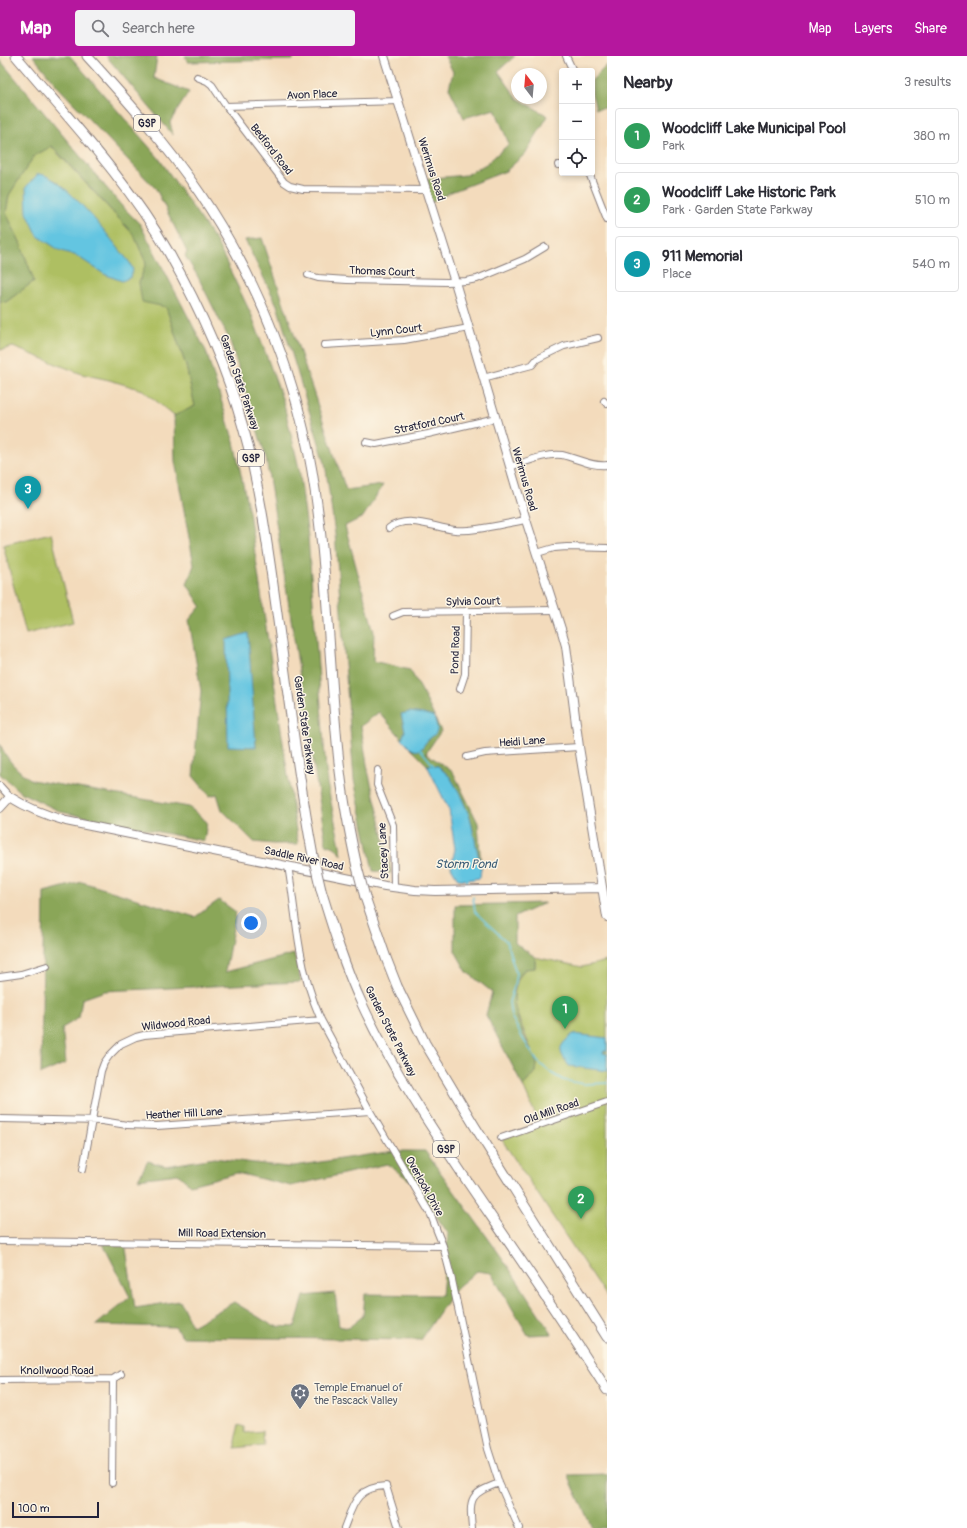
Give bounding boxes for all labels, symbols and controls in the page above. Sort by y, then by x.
search box [75,10,355,46]
text: Map [20,16,51,40]
icon: search [89,17,111,39]
text: Search here [121,19,195,38]
text: Map [809,20,832,37]
text: Layers [854,20,892,37]
text: Share [914,20,947,37]
north arrow [511,68,547,104]
map controls [559,68,595,176]
button: + [559,68,595,104]
text: Nearby [623,72,672,93]
text: 3 results [904,74,951,90]
street label: Avon Place [286,87,338,102]
button: − [559,104,595,140]
road number: GSP [134,115,160,131]
text: Woodcliff Lake Municipal Pool [662,119,846,138]
street label: Bedford Road [248,121,296,177]
text: 1 [634,128,640,144]
text: 380 m [913,128,950,144]
street label: Werimus Road [415,136,448,202]
text: Park [662,138,685,154]
button: locate [559,140,595,176]
text: Woodcliff Lake Historic Park [662,183,836,202]
text: 2 [633,192,641,208]
text: 510 m [915,192,950,208]
text: Park · Garden State Parkway [662,202,813,218]
text: 911 Memorial [662,247,743,266]
text: 3 [633,256,641,272]
text: 540 m [912,256,950,272]
street label: Thomas Court [349,264,416,279]
text: Place [662,266,691,282]
street label: Lynn Court [369,321,423,340]
street label: Garden State Parkway [217,333,262,432]
street label: Stratford Court [393,410,466,437]
street label: Werimus Road [509,446,540,513]
road number: GSP [238,450,264,466]
pin: 3 [15,476,41,509]
street label: Sylvia Court [446,595,501,608]
street label: Pond Road [448,625,463,675]
street label: Garden State Parkway [291,675,318,776]
street label: Heidi Lane [498,733,546,750]
street label: Stacey Lane [375,822,391,880]
street label: Saddle River Road [263,844,345,873]
water label: Storm Pond [435,857,499,872]
your location [241,913,261,933]
street label: Garden State Parkway [362,984,419,1079]
pin: 1 [552,996,578,1029]
street label: Wildwood Road [141,1013,211,1034]
street label: Old Mill Road [522,1096,581,1127]
street label: Heather Hill Lane [145,1105,224,1122]
road number: GSP [433,1141,459,1157]
street label: Overlook Drive [403,1154,447,1219]
pin: 2 [568,1186,594,1219]
street label: Mill Road Extension [178,1226,266,1241]
street label: Knollwood Road [20,1364,94,1377]
place label: Temple Emanuel of the Pascack Valley [313,1381,404,1407]
synagogue icon: Temple Emanuel of the Pascack Valley [289,1382,311,1410]
scale bar [12,1500,99,1519]
text: 100 m [18,1502,49,1515]

